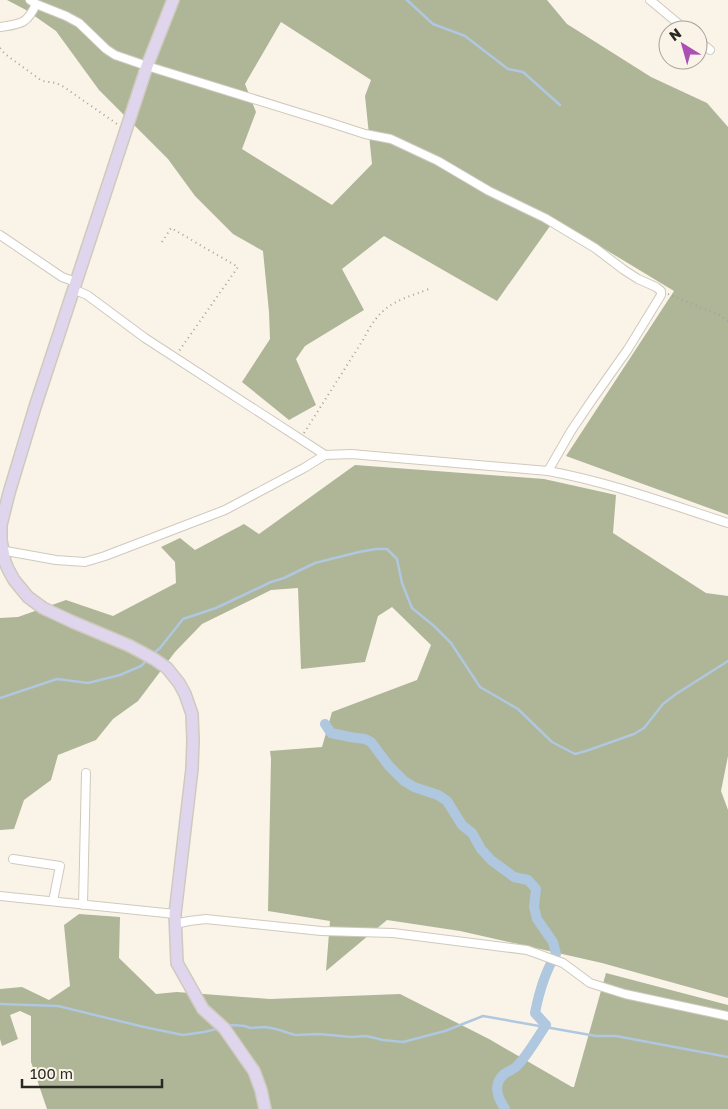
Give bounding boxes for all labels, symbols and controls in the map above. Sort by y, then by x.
north arrow [658,20,708,70]
text: N [666,24,684,44]
scale bar [22,1056,162,1088]
text: 100 m [30,1064,73,1082]

